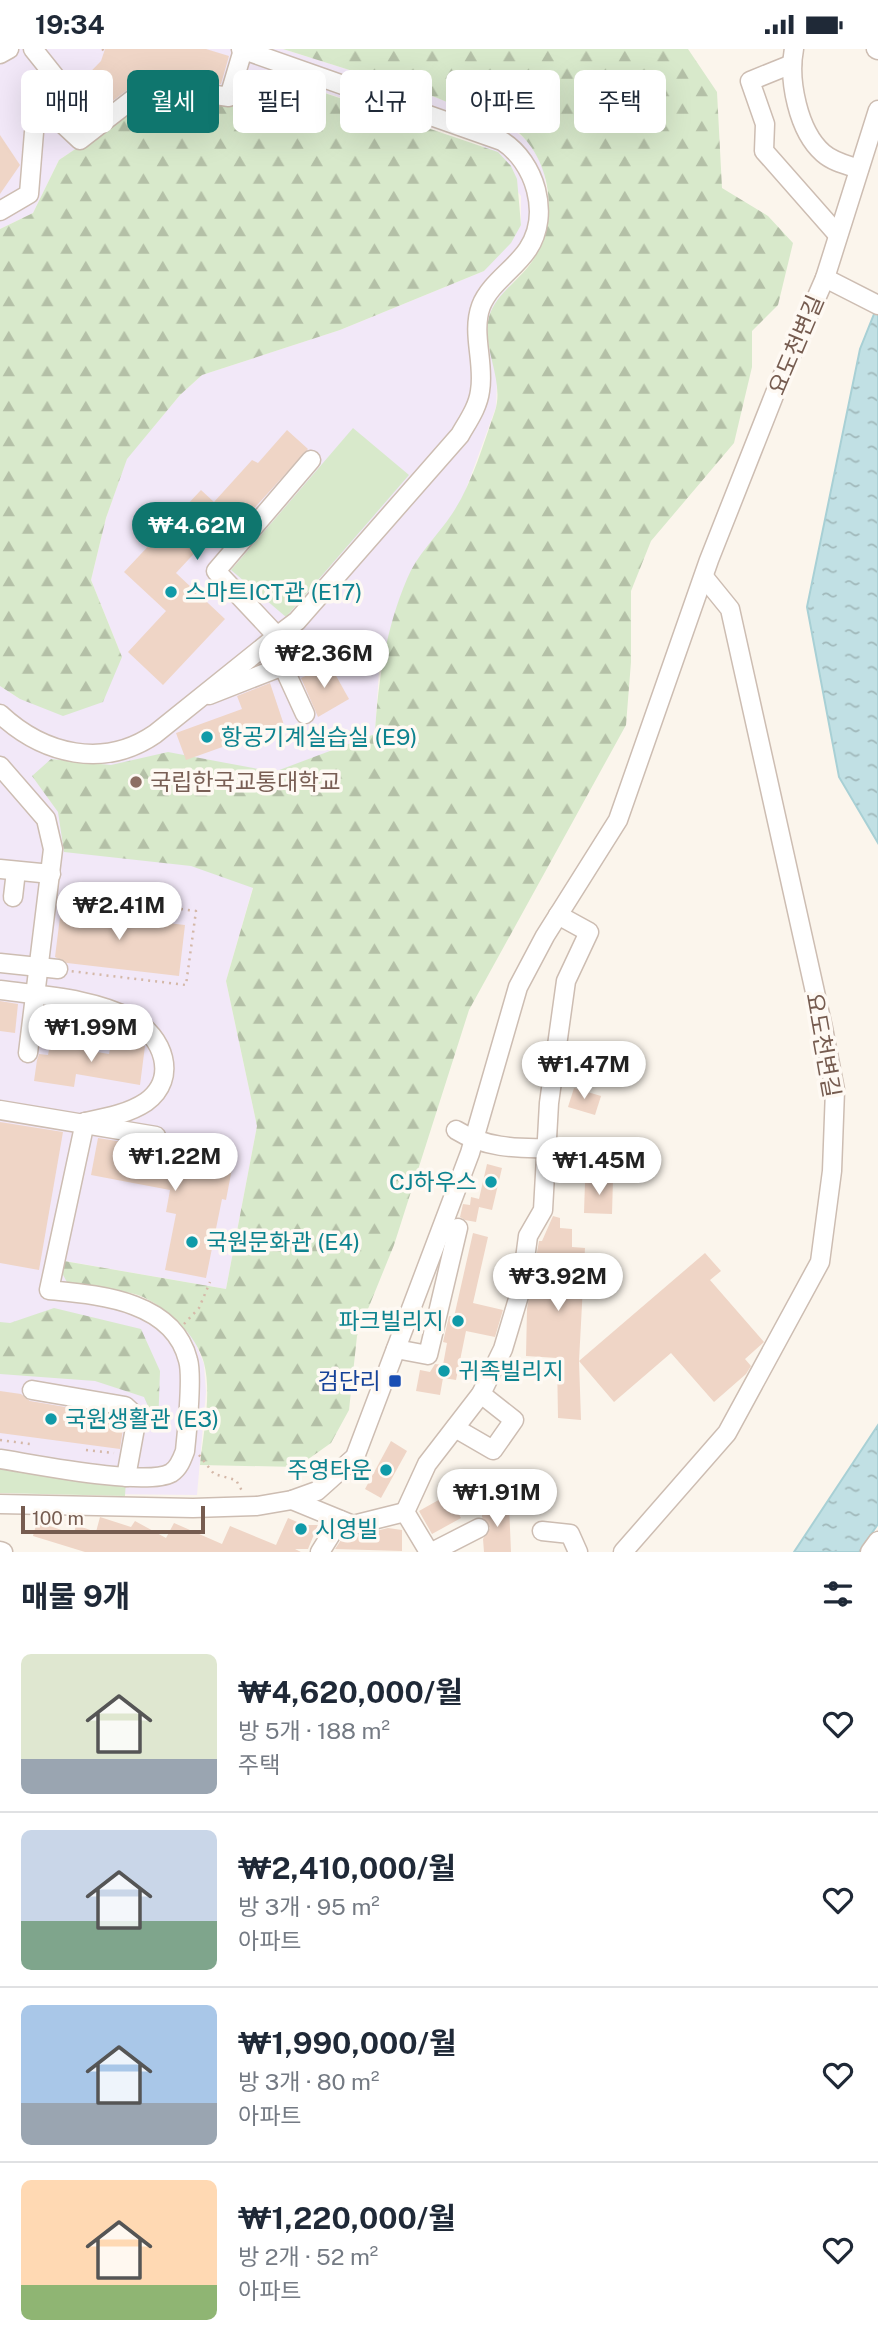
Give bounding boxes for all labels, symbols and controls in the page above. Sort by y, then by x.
text: 19:34 [35,9,105,40]
chip: 매매 [21,70,113,133]
chip: 월세 [127,70,219,133]
chip: 필터 [233,70,326,133]
chip: 신규 [340,70,432,133]
chip: 아파트 [446,70,560,133]
chip: 주택 [574,70,666,133]
street label: 요도천변길 [762,291,829,399]
pin: ₩4.62M [140,503,254,562]
text: ₩4.62M [148,511,246,538]
place label: 스마트ICT관 (E17) [185,578,362,605]
marker: 스마트ICT관 (E17) [163,584,179,600]
pin: ₩2.36M [267,631,381,690]
text: ₩2.36M [275,639,373,666]
place label: 항공기계실습실 (E9) [221,723,417,750]
marker: 항공기계실습실 (E9) [199,729,215,745]
place label: 국립한국교통대학교 [150,768,340,795]
marker: 국립한국교통대학교 [128,774,144,790]
pin: ₩2.41M [62,883,176,942]
text: ₩2.41M [73,891,165,918]
street label: 요도천변길 [801,990,846,1099]
pin: ₩1.99M [34,1005,148,1064]
text: ₩1.99M [44,1013,138,1040]
pin: ₩1.47M [527,1041,641,1101]
text: ₩1.47M [538,1050,630,1077]
pin: ₩1.22M [118,1133,232,1193]
pin: ₩1.45M [542,1137,656,1197]
text: ₩1.22M [129,1142,221,1169]
text: ₩1.45M [552,1146,646,1173]
place label: CJ하우스 [389,1168,477,1195]
marker: CJ하우스 [483,1174,499,1190]
place label: 국원문화관 (E4) [206,1228,360,1255]
marker: 국원문화관 (E4) [184,1234,200,1250]
pin: ₩3.92M [501,1253,615,1313]
text: ₩3.92M [509,1262,607,1289]
place label: 파크빌리지 [338,1307,444,1334]
marker: 파크빌리지 [450,1313,466,1329]
place label: 귀족빌리지 [458,1357,564,1384]
marker: 귀족빌리지 [436,1363,452,1379]
place label: 검단리 [318,1367,381,1394]
marker: 검단리 [387,1373,403,1389]
place label: 국원생활관 (E3) [65,1405,219,1432]
marker: 국원생활관 (E3) [43,1411,59,1427]
place label: 주영타운 [287,1456,372,1483]
marker: 주영타운 [378,1462,394,1478]
pin: ₩1.91M [440,1469,554,1529]
text: ₩1.91M [453,1478,541,1505]
scale bar [21,1503,205,1535]
text: 100 m [32,1507,84,1529]
place label: 시영빌 [315,1515,378,1542]
marker: 시영빌 [293,1521,309,1537]
icon: filters [819,1575,857,1613]
text: 매물 9개 [21,1578,130,1614]
text: ₩4,620,000/월 [238,1674,463,1710]
icon: home [77,1682,161,1766]
icon: heart [819,1705,857,1743]
text: 방 5개 · 188 m² [238,1717,390,1744]
text: 주택 [238,1751,280,1778]
text: ₩2,410,000/월 [238,1850,456,1886]
icon: home [77,1858,161,1942]
icon: heart [819,1881,857,1919]
text: 방 3개 · 95 m² [238,1893,380,1920]
text: 아파트 [238,1927,301,1954]
text: ₩1,990,000/월 [238,2025,457,2061]
icon: home [77,2033,161,2117]
icon: heart [819,2056,857,2094]
text: 방 3개 · 80 m² [238,2068,379,2095]
text: 아파트 [238,2102,301,2129]
text: ₩1,220,000/월 [238,2200,456,2236]
icon: home [77,2208,161,2292]
icon: heart [819,2231,857,2269]
text: 방 2개 · 52 m² [238,2243,378,2270]
text: 아파트 [238,2277,301,2304]

